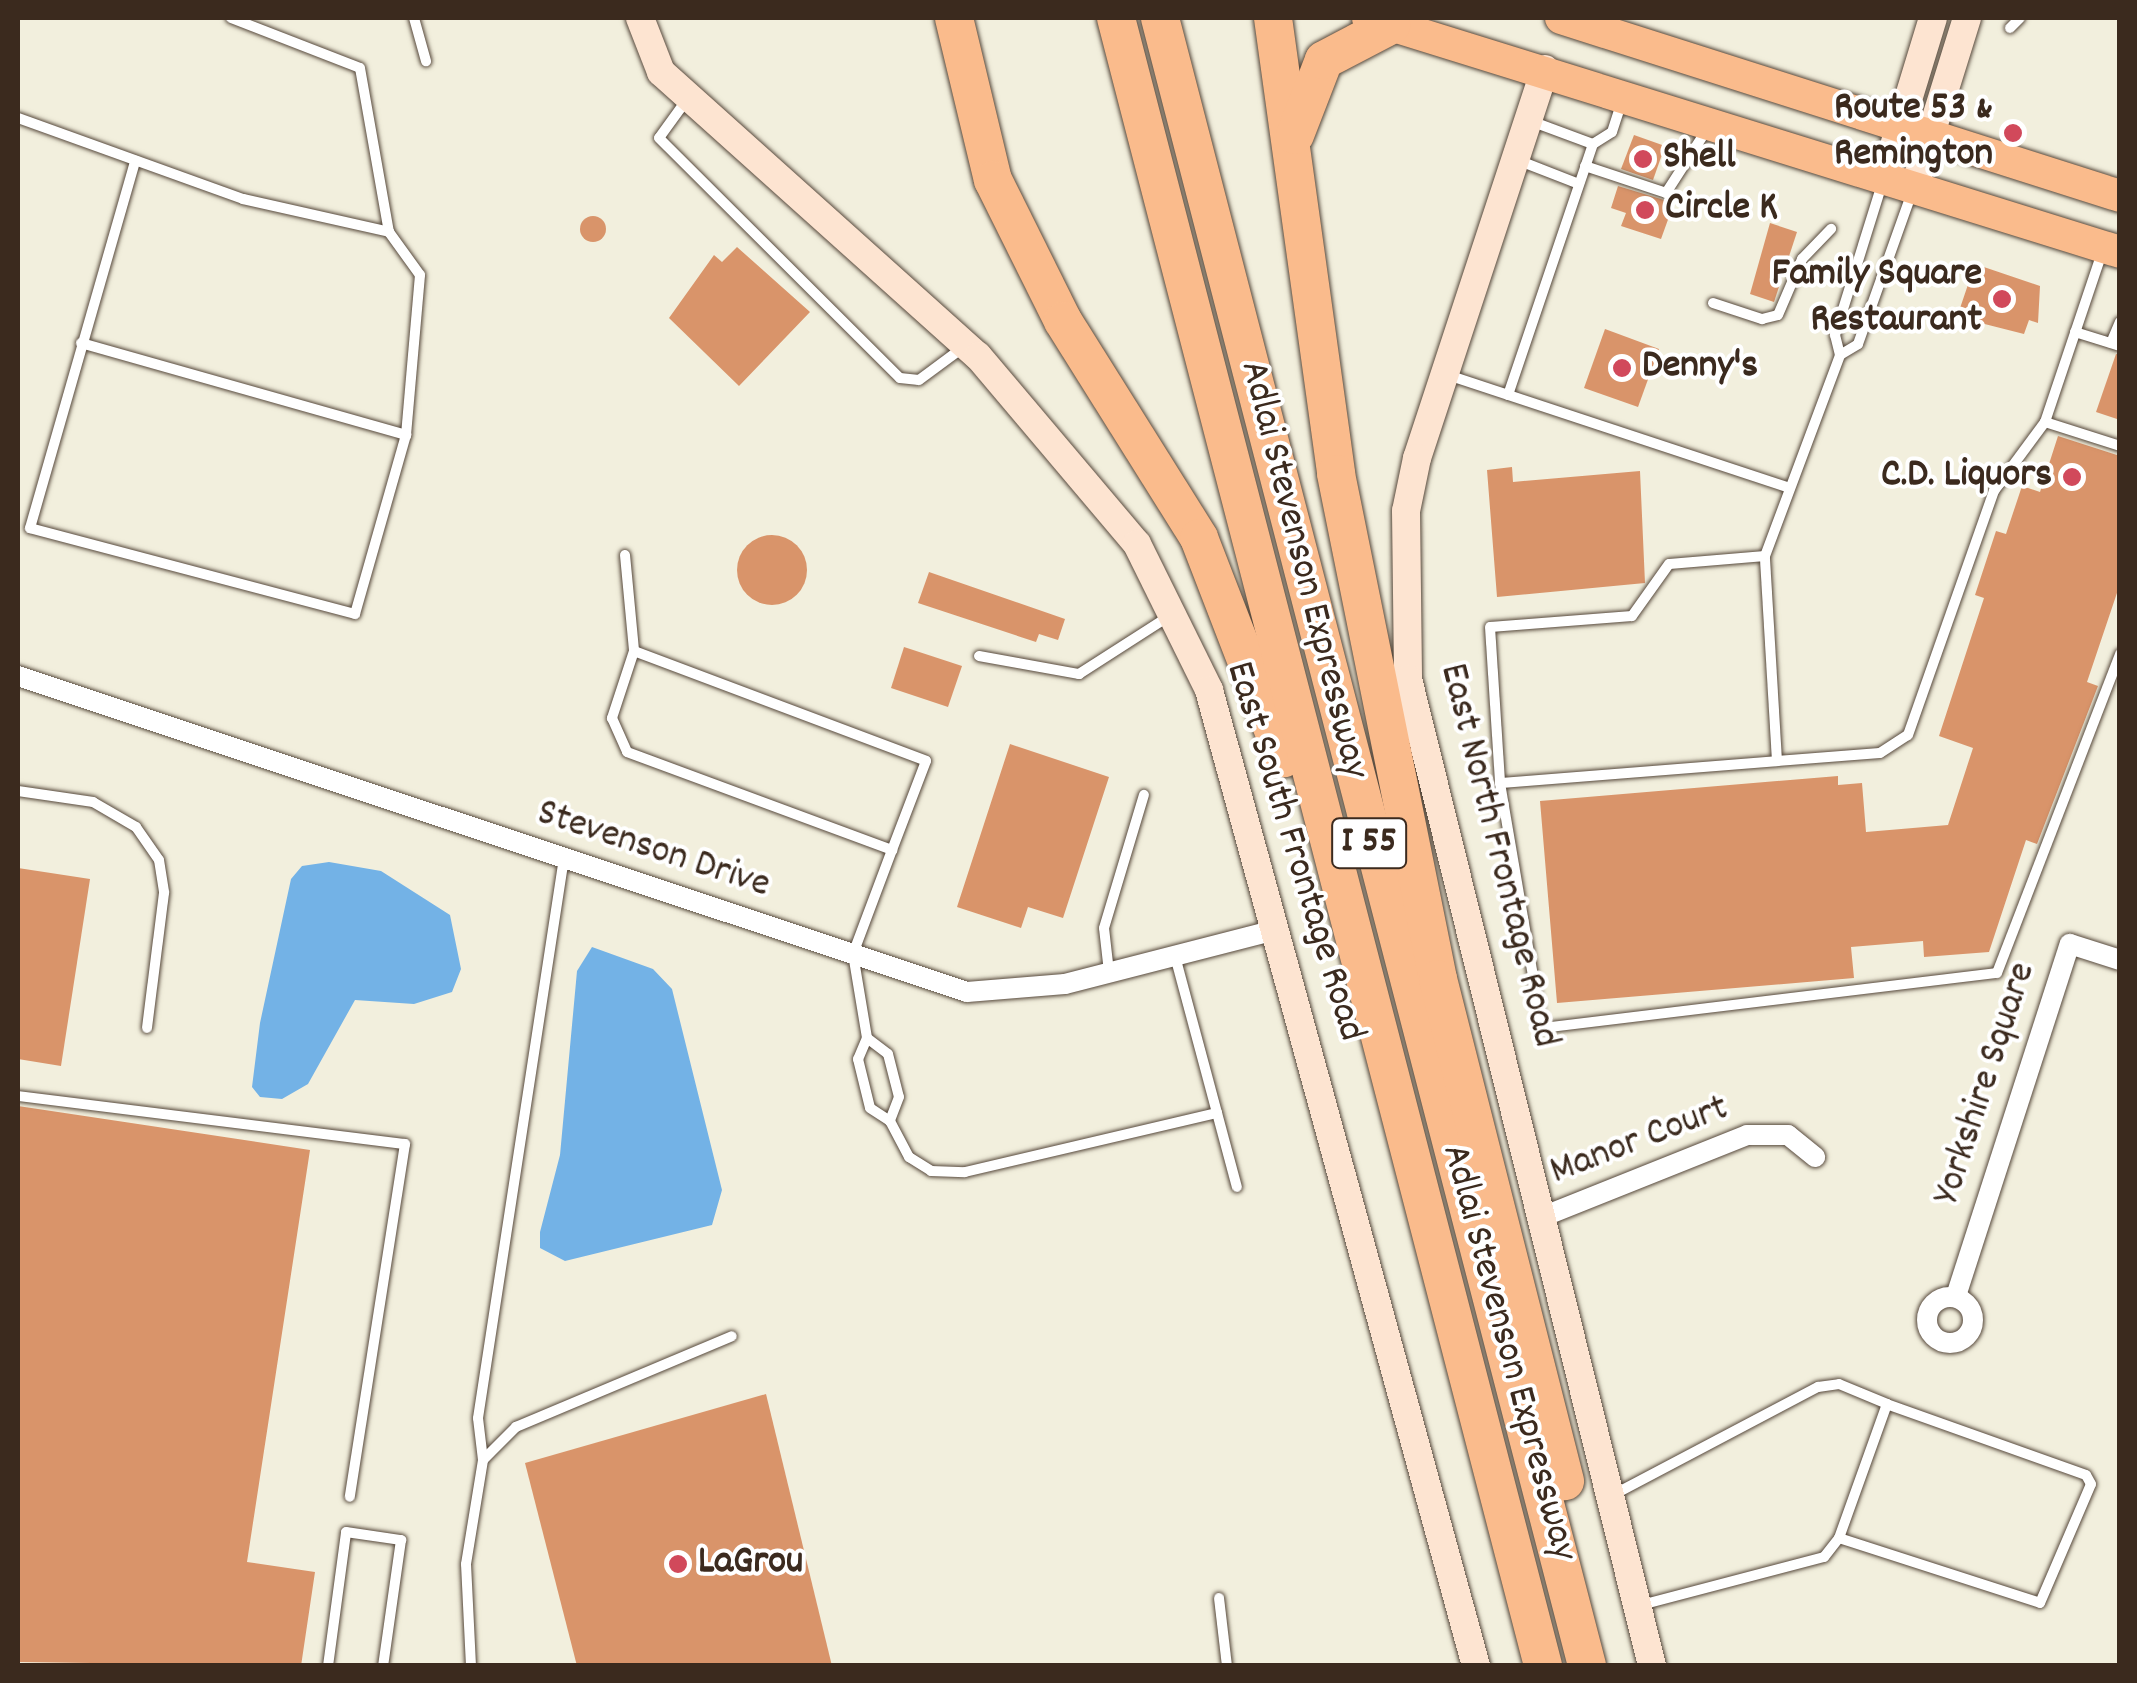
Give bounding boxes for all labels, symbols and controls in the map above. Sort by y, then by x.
place label: Route 53 & Remington [1834,86,1993,180]
marker: Route 53 & Remington [2002,122,2024,144]
place label: Shell [1663,135,1736,183]
marker: Shell [1632,148,1654,170]
place label: Circle K [1665,186,1778,234]
marker: Circle K [1634,199,1656,221]
place label: Family Square Restaurant [1772,252,1982,346]
marker: Family Square Restaurant [1991,288,2013,310]
place label: Denny's [1642,344,1758,392]
street label: Adlai Stevenson Expressway [1227,356,1377,784]
marker: Denny's [1611,357,1633,379]
place label: C.D. Liquors [1881,453,2052,501]
marker: C.D. Liquors [2061,466,2083,488]
street label: East South Frontage Road [1212,657,1374,1047]
street label: East North Frontage Road [1426,659,1568,1053]
street label: Stevenson Drive [530,791,776,911]
road number: I 55 [1329,810,1409,876]
street label: Yorkshire Square [1925,957,2049,1211]
street label: Manor Court [1544,1086,1736,1198]
street label: Adlai Stevenson Expressway [1428,1140,1586,1566]
place label: LaGrou [698,1540,803,1588]
marker: LaGrou [667,1553,689,1575]

